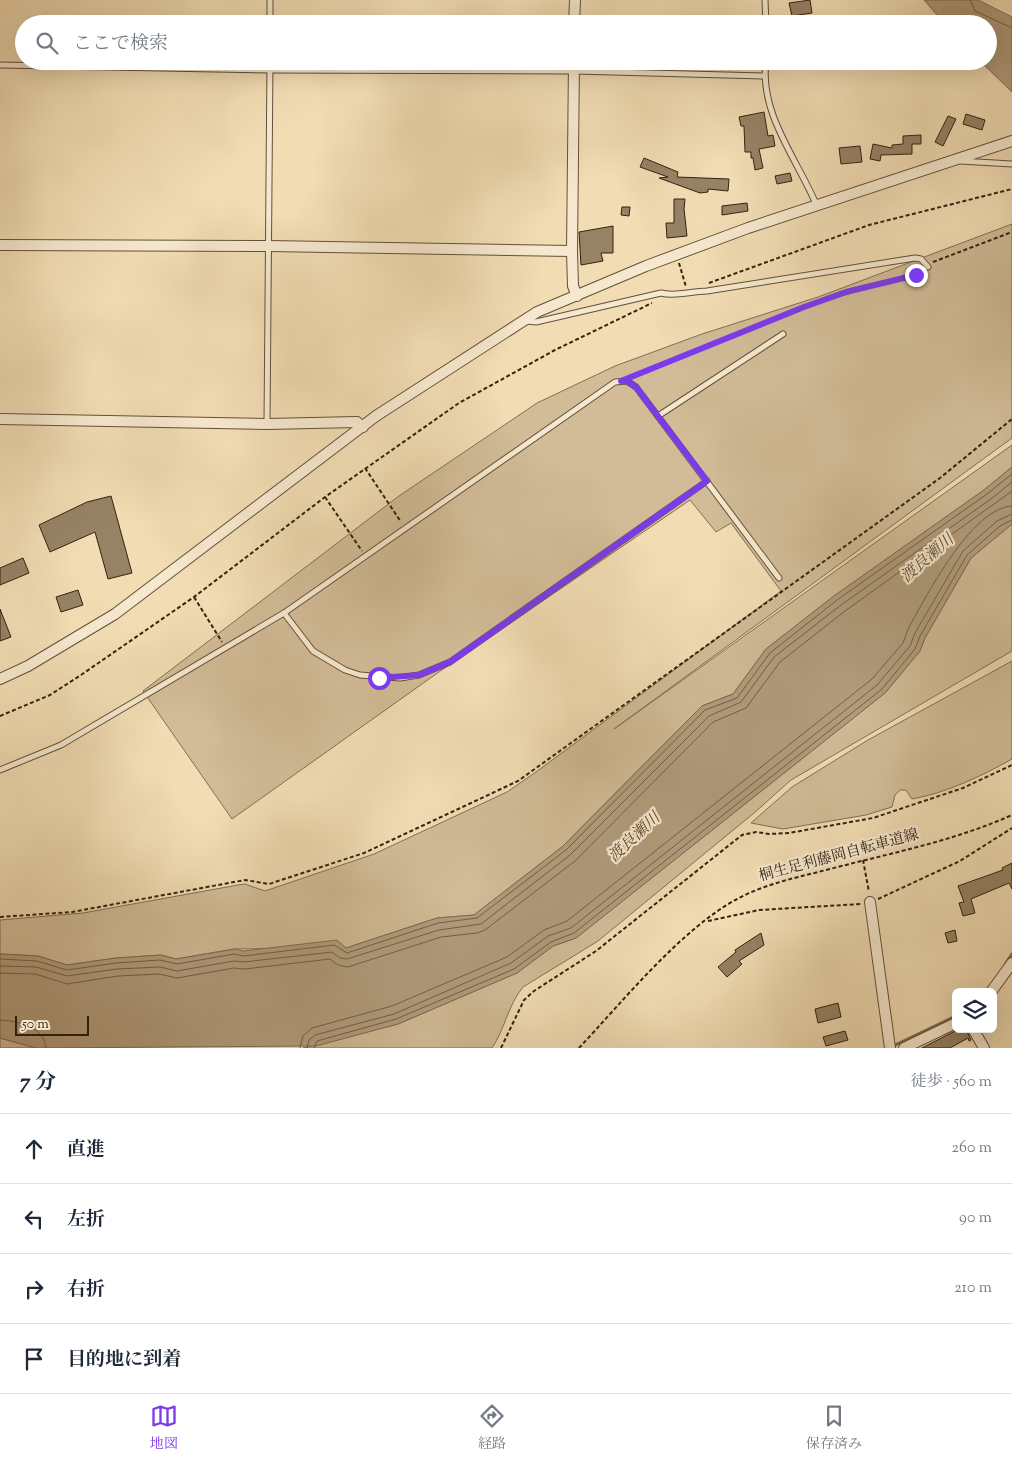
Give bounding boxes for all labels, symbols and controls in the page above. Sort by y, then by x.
search box [15,15,997,70]
icon: search [33,29,61,57]
text: ここで検索 [73,31,168,58]
route end [905,264,928,287]
water label: 渡良瀬川 [896,528,961,589]
route start [368,667,391,690]
water label: 渡良瀬川 [604,806,668,868]
street label: 桐生足利藤岡自転車道線 [757,825,921,887]
map controls [952,988,997,1033]
button: layers [952,988,997,1033]
scale bar [15,1013,89,1036]
text: 50 m [22,1015,49,1035]
text: 7 分 [20,1068,56,1098]
text: 徒歩 · 560 m [911,1071,992,1094]
icon: ahead [20,1135,48,1163]
text: 直進 [67,1137,105,1164]
text: 260 m [951,1137,992,1160]
icon: left [20,1205,48,1233]
text: 左折 [67,1207,105,1234]
text: 90 m [959,1207,992,1230]
icon: right [20,1275,48,1303]
text: 右折 [67,1277,105,1304]
text: 210 m [954,1277,992,1300]
icon: arrive [20,1345,48,1373]
text: 目的地に到着 [67,1347,181,1374]
tab: 地図 [150,1402,178,1455]
tab: 経路 [478,1402,506,1455]
tab: 保存済み [806,1402,862,1455]

